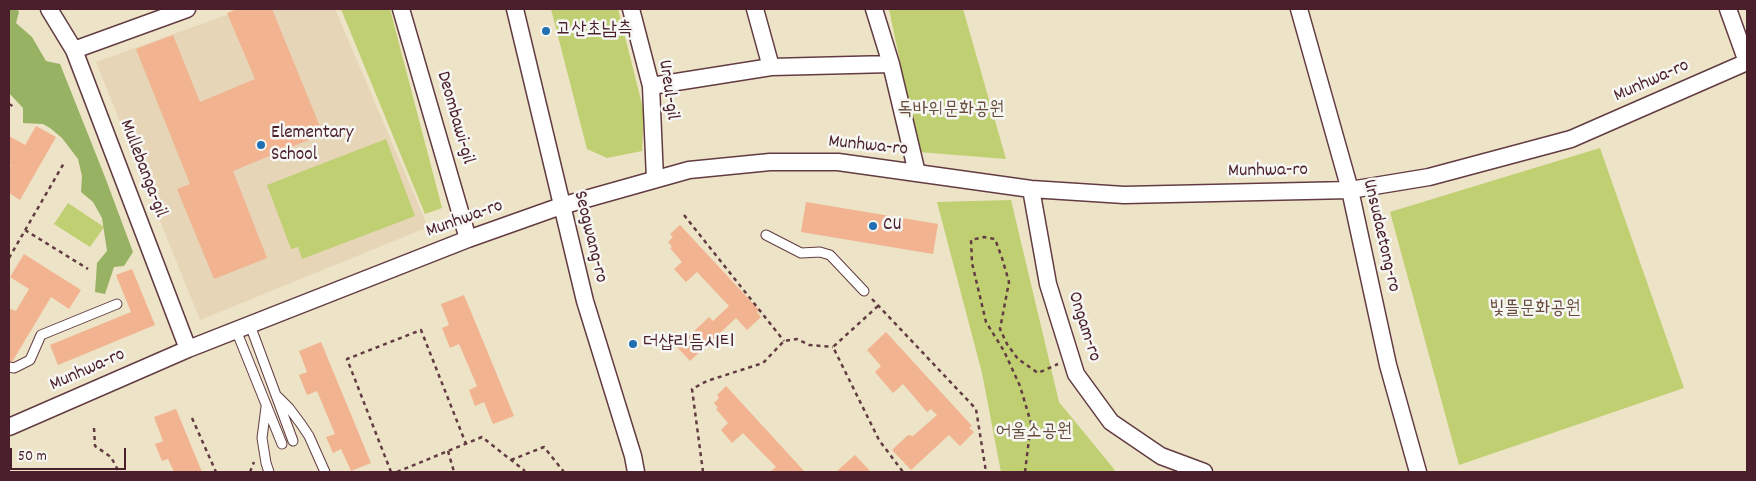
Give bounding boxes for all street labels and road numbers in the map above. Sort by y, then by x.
street label: Munhwa-ro [1611,55,1693,109]
street label: Ureul-gil [652,59,682,121]
street label: Deombawi-gil [430,69,478,167]
street label: Mullebanga-gil [113,117,171,221]
street label: Munhwa-ro [827,131,909,163]
street label: Munhwa-ro [1228,160,1308,184]
street label: Unsudaetong-ro [1356,177,1404,295]
street label: Seogwang-ro [567,189,611,285]
street label: Munhwa-ro [424,196,506,244]
street label: Ongam-ro [1061,289,1105,365]
street label: Munhwa-ro [47,344,129,398]

